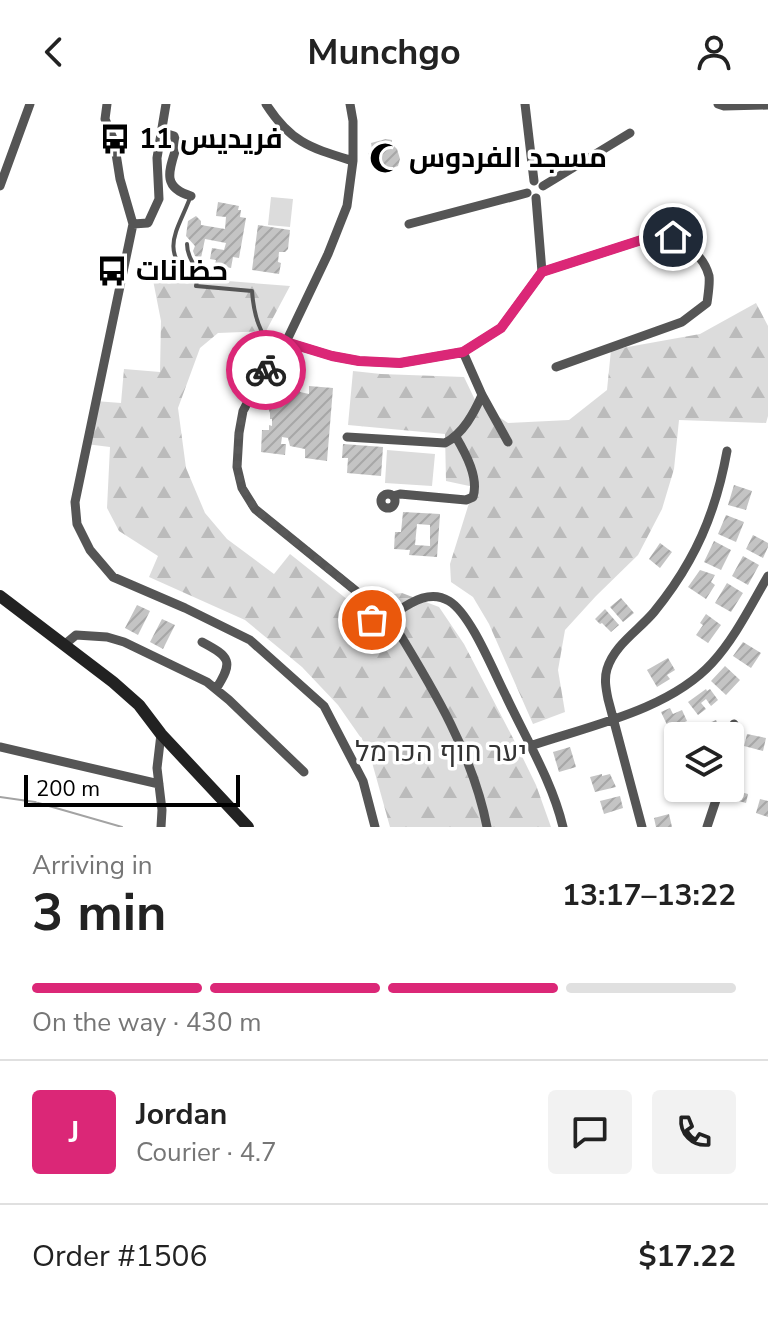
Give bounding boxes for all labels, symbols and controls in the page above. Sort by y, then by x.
text: Munchgo [307,28,461,77]
icon: back [32,30,76,74]
icon: person [692,30,736,74]
place label: فريديس 11 [139,120,283,158]
bus stop icon: فريديس 11 [98,122,132,156]
place label: مسجد الفردوس [409,139,607,177]
mosque icon: مسجد الفردوس [368,141,402,175]
pin [639,203,707,271]
icon: home [651,215,695,259]
place label: حضانات [136,252,228,290]
bus stop icon: حضانات [95,254,129,288]
courier [226,330,306,410]
icon: bike [244,348,288,392]
pin [338,586,406,654]
icon: bag [350,598,394,642]
map controls [664,722,744,802]
button: layers [664,722,744,802]
park label: יער חוף הכרמל [355,733,527,771]
scale bar [24,771,240,807]
text: 200 m [36,774,100,804]
text: Arriving in [32,848,153,883]
text: 13:17–13:22 [562,875,736,916]
text: 3 min [32,877,167,948]
text: On the way · 430 m [32,1005,261,1040]
button: chat [548,1090,632,1174]
button: phone [652,1090,736,1174]
text: Jordan [136,1094,227,1135]
text: J [69,1112,79,1153]
text: Courier · 4.7 [136,1135,277,1170]
text: Order #1506 [32,1236,207,1277]
text: $17.22 [639,1236,736,1277]

